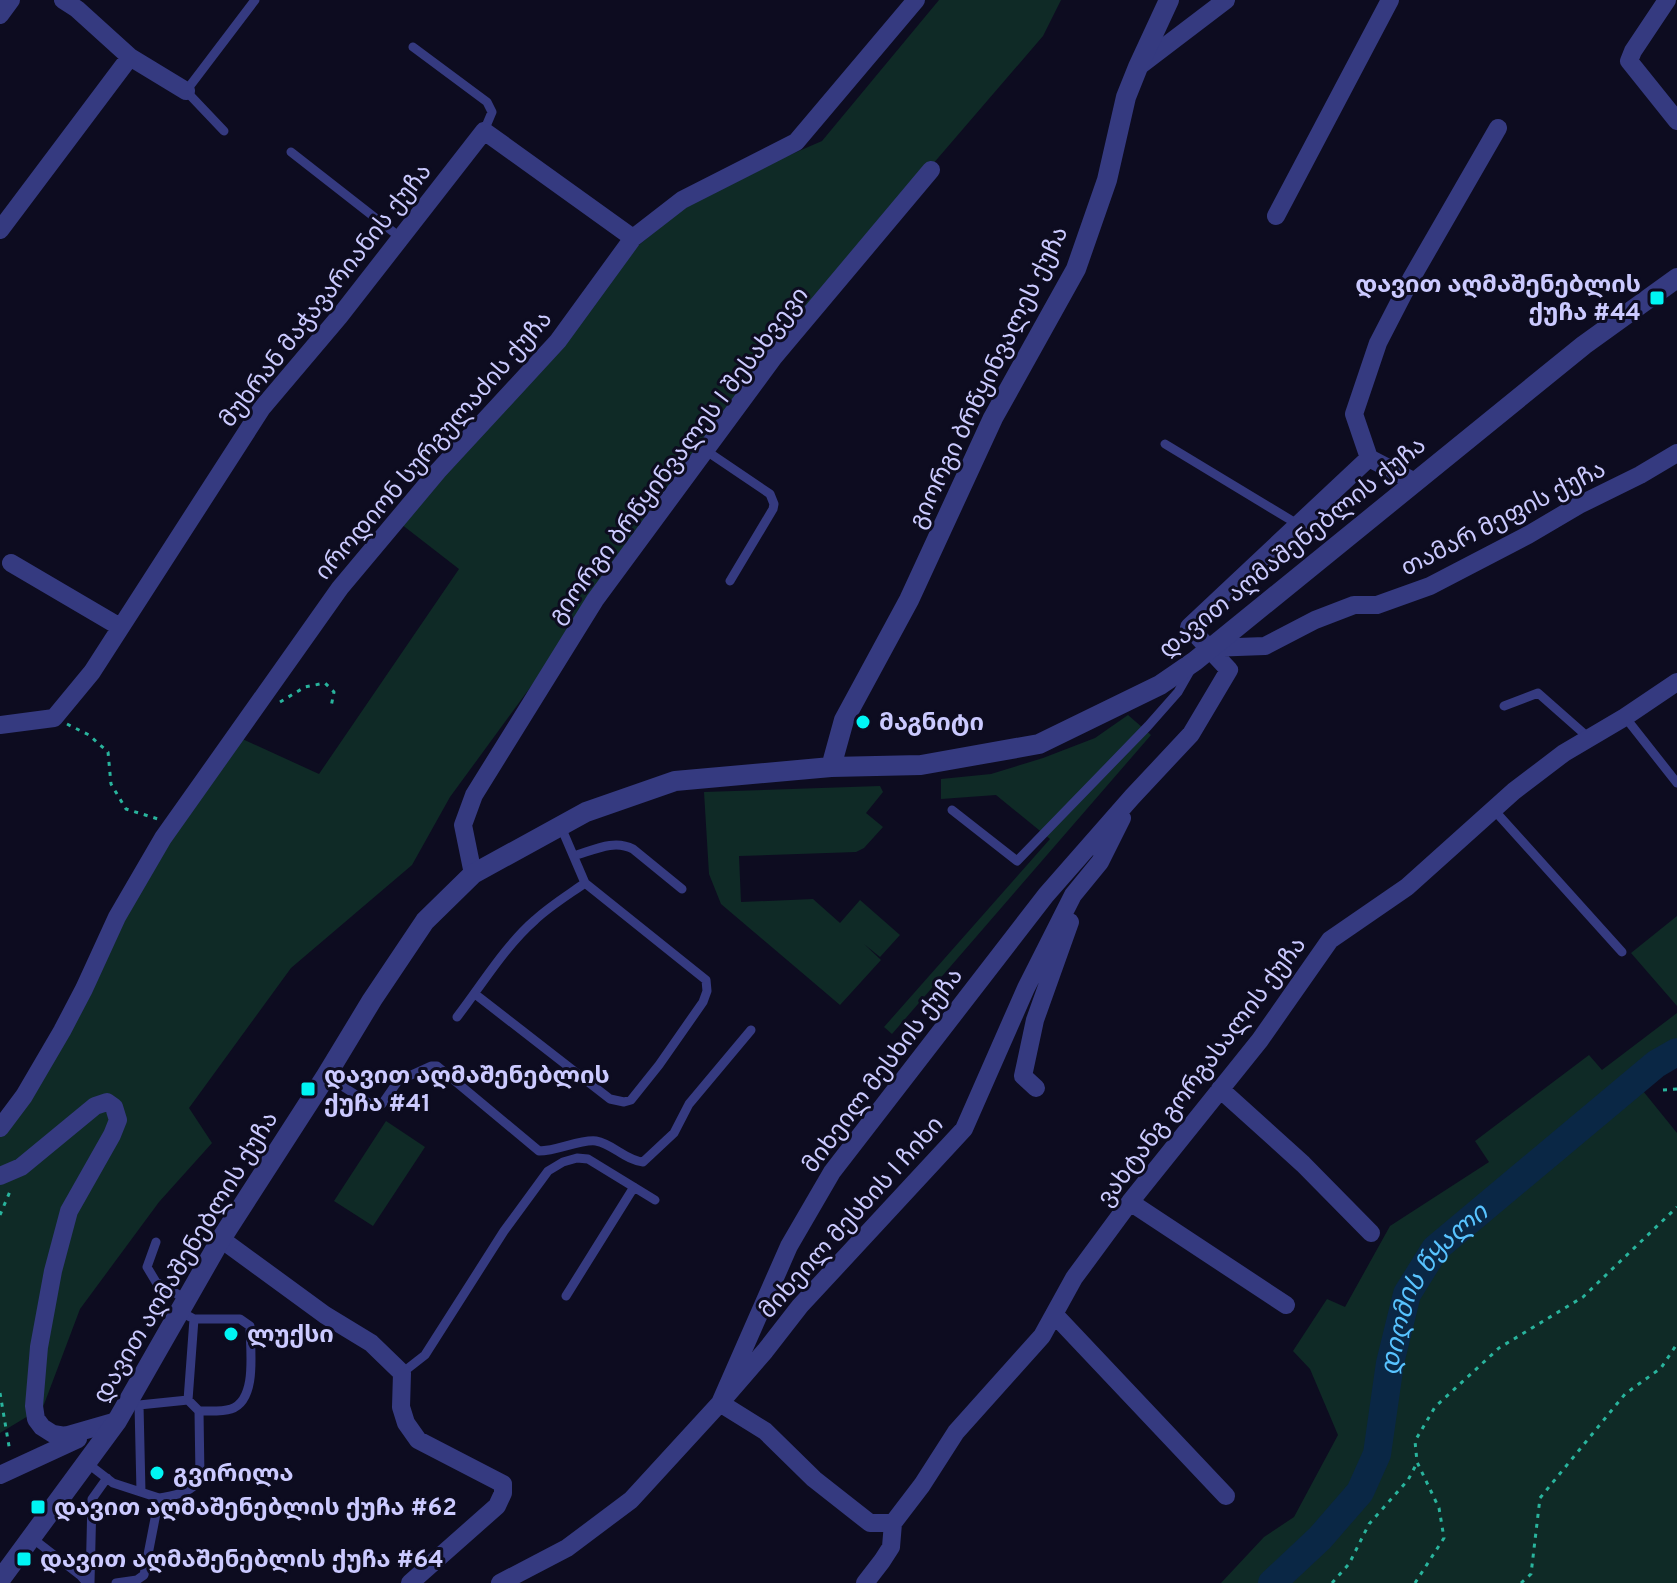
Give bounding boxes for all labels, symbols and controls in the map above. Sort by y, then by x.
street label: მუხრან მაჭავარიანის ქუჩა [214,158,439,434]
street label: გიორგი ბრწყინვალეს ქუჩა [903,222,1076,534]
place label: დავით აღმაშენებლის ქუჩა #44 [1355,271,1641,329]
street label: გიორგი ბრწყინვალეს I შესახვევი [543,282,816,631]
marker: დავით აღმაშენებლის ქუჩა #44 [1648,289,1666,307]
street label: იროდიონ სურგულაძის ქუჩა [309,306,560,587]
street label: დავით აღმაშენებლის ქუჩა [1154,431,1433,666]
street label: თამარ მეფის ქუჩა [1397,455,1611,584]
place label: მაგნიტი [879,709,984,739]
marker: მაგნიტი [854,713,872,731]
street label: ვახტანგ გორგასალის ქუჩა [1091,932,1314,1213]
street label: მიხეილ მესხის ქუჩა [797,963,971,1180]
place label: დავით აღმაშენებლის ქუჩა #41 [324,1062,610,1120]
marker: დავით აღმაშენებლის ქუჩა #41 [299,1080,317,1098]
street label: დავით აღმაშენებლის ქუჩა [88,1107,286,1409]
street label: მიხეილ მესხის I ჩიხი [754,1111,951,1326]
water label: დიღმის წყალი [1374,1197,1497,1378]
place label: ლუქსი [247,1321,334,1351]
marker: ლუქსი [222,1325,240,1343]
place label: გვირილა [173,1460,293,1490]
marker: გვირილა [148,1464,166,1482]
place label: დავით აღმაშენებლის ქუჩა #62 [54,1494,457,1524]
marker: დავით აღმაშენებლის ქუჩა #62 [29,1498,47,1516]
place label: დავით აღმაშენებლის ქუჩა #64 [40,1546,444,1576]
marker: დავით აღმაშენებლის ქუჩა #64 [15,1550,33,1568]

